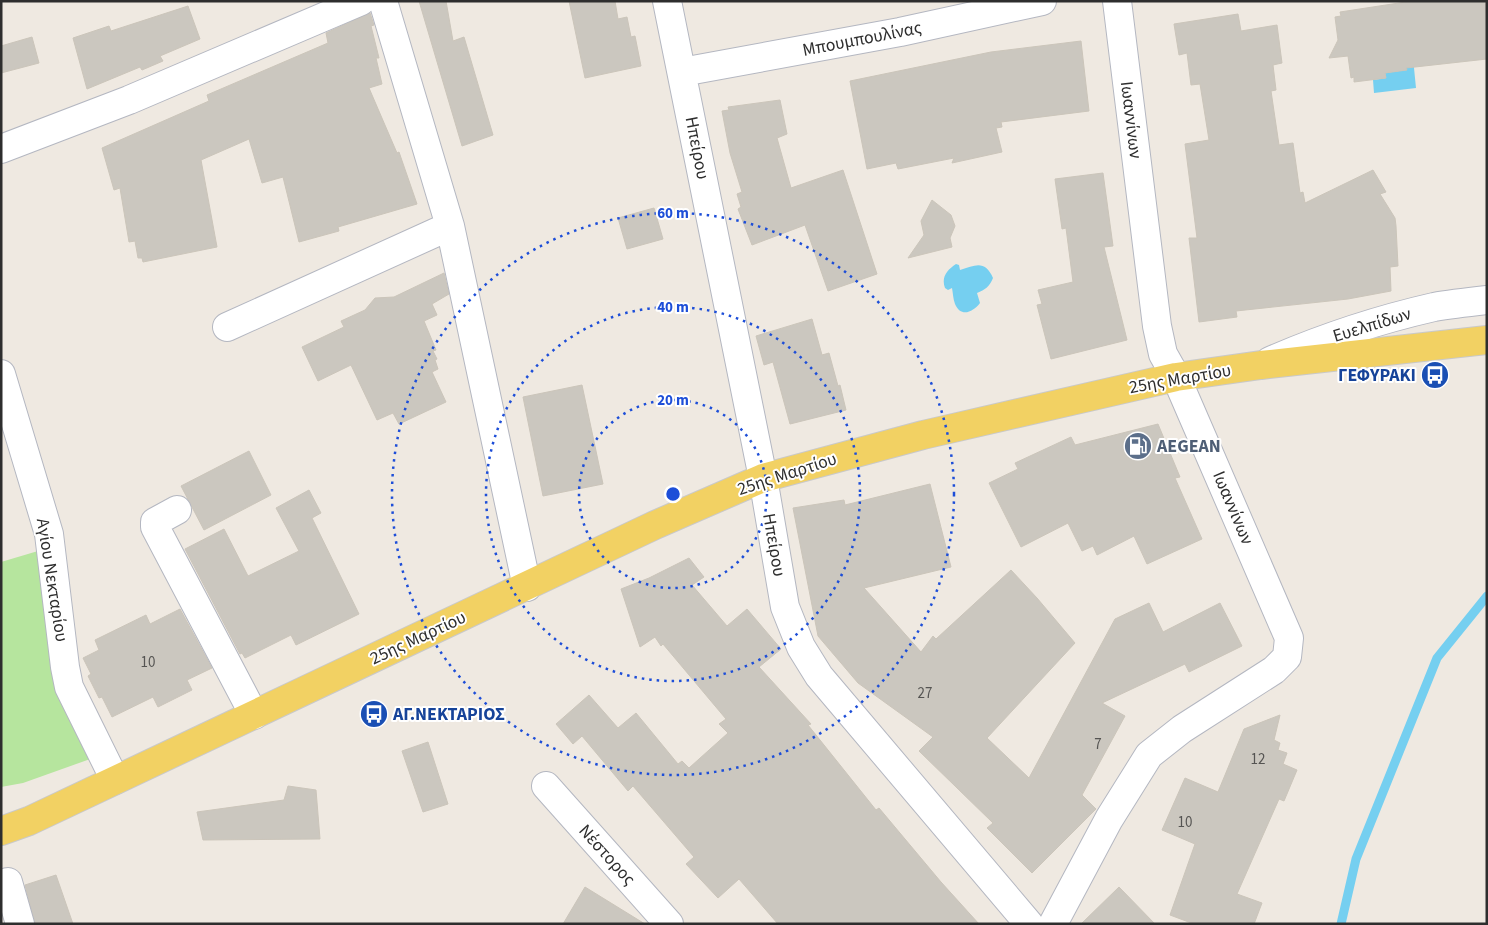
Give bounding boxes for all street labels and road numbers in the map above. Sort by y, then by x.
street label: Μπουμπουλίνας [800,15,924,63]
street label: Ιωαννίνων [1114,80,1148,161]
street label: Ηπείρου [679,114,715,182]
street label: Ευελπίδων [1330,301,1415,349]
street label: 25ης Μαρτίου [1127,358,1233,400]
street label: 25ης Μαρτίου [734,446,840,502]
street label: Ιωαννίνων [1206,467,1260,549]
street label: Ηπείρου [756,511,792,579]
street label: Αγίου Νεκταρίου [30,516,74,644]
street label: 25ης Μαρτίου [366,605,470,671]
street label: Νέστορος [573,819,641,891]

